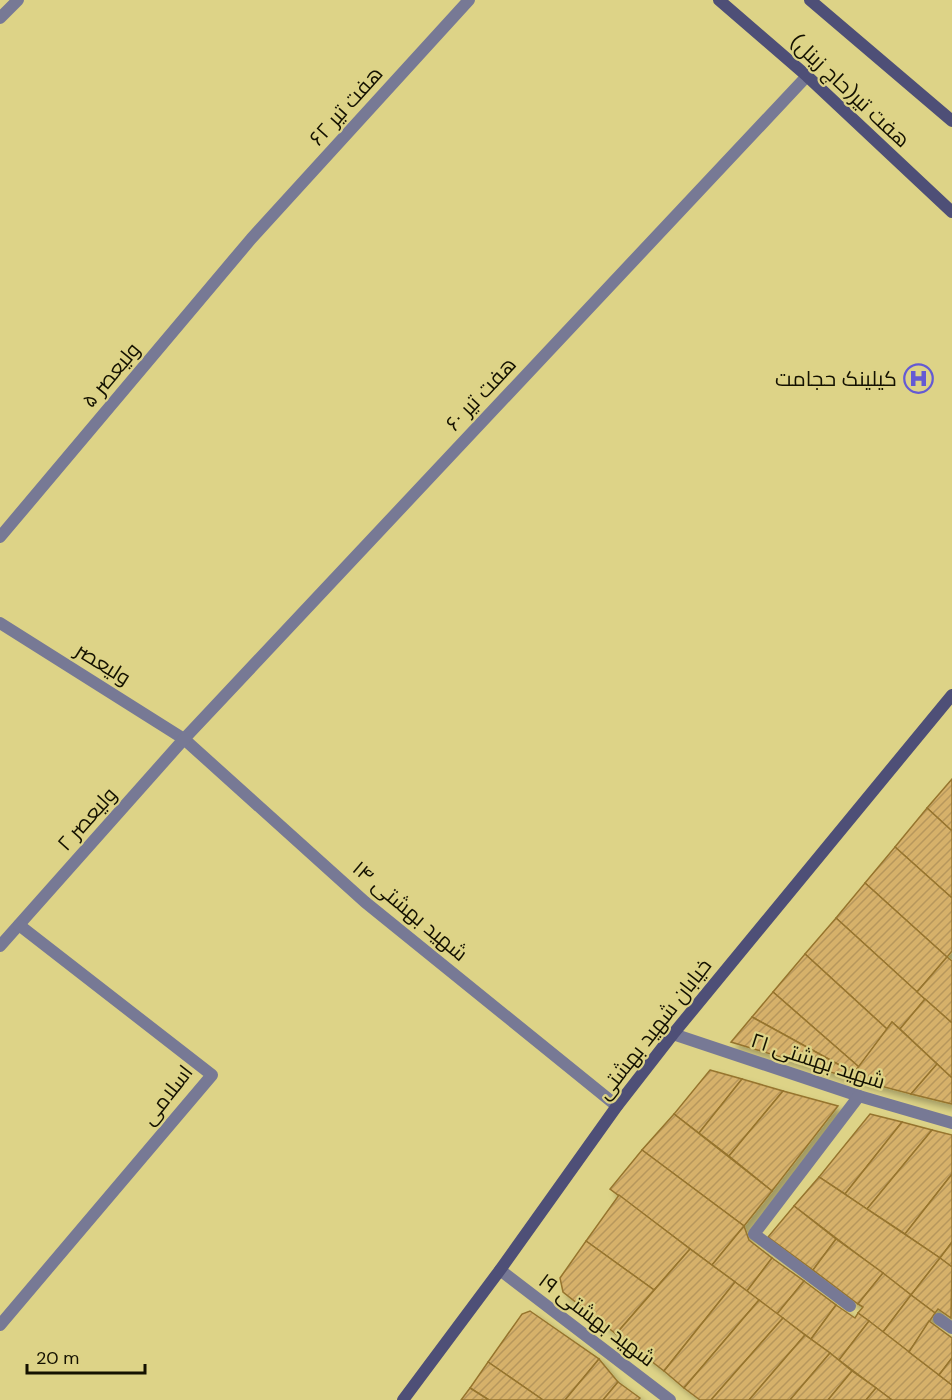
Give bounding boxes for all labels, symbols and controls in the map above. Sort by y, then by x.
street label: هفت تیر(حاج زینل) [784,28,916,154]
street label: هفت تیر ۶۲ [303,60,389,152]
street label: ولیعصر ۵ [75,336,147,414]
street label: هفت تیر ۶۰ [439,351,523,437]
hospital icon: کیلینک حجامت [902,363,934,395]
place label: کیلینک حجامت [775,365,897,393]
street label: ولیعصر [69,636,136,692]
street label: ولیعصر ۲ [51,781,123,857]
street label: شهید بهشتی ۱۴ [346,854,474,968]
street label: خیابان شهید بهشتی [590,953,718,1105]
street label: شهید بهشتی ۲۱ [747,1026,889,1096]
street label: اسلامی [135,1059,199,1131]
street label: شهید بهشتی ۱۹ [533,1267,661,1373]
scale bar [27,1337,146,1375]
text: 20 m [36,1346,79,1370]

